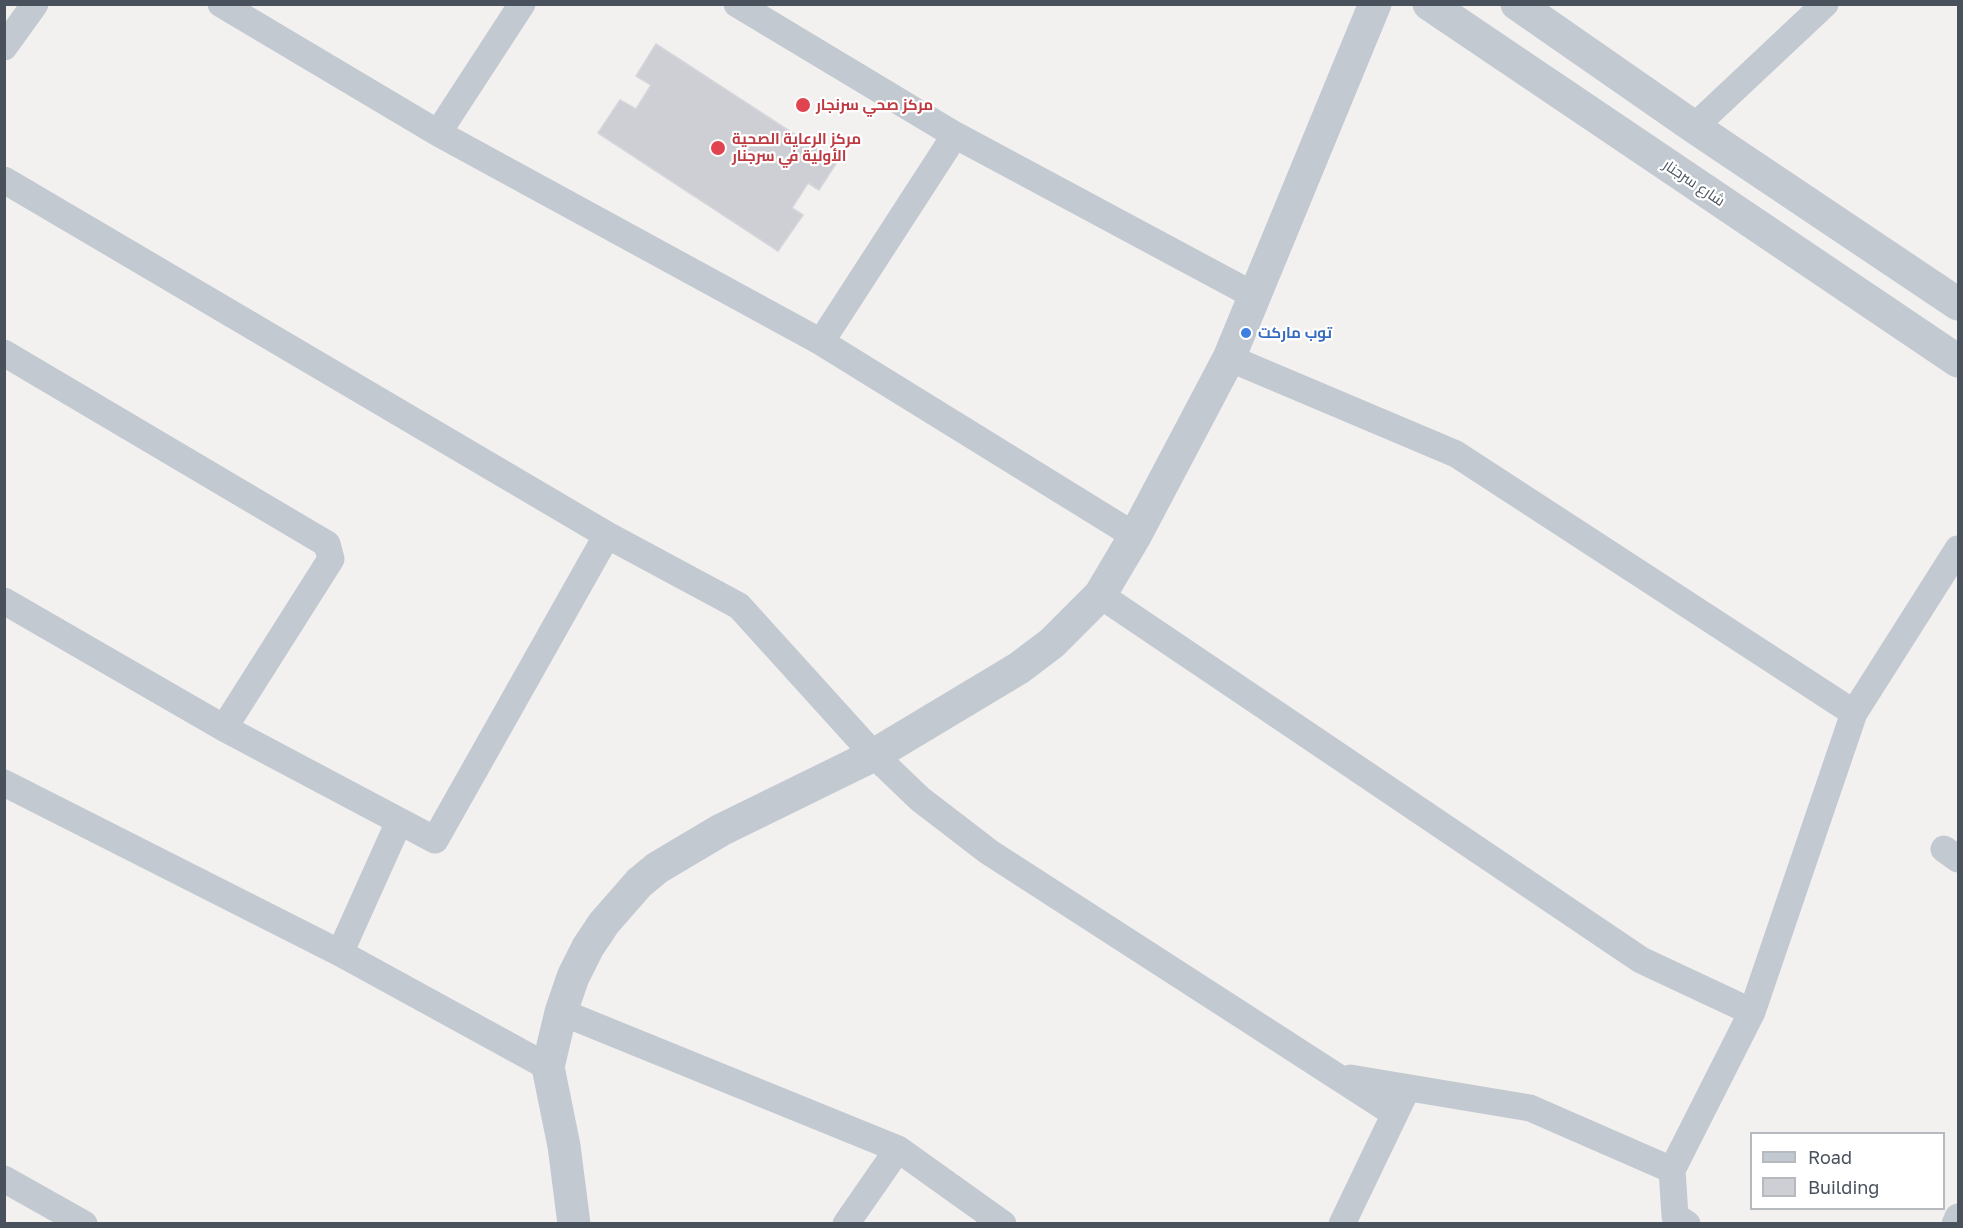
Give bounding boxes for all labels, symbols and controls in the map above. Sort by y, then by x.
marker: مركز صحي سرنجار [794,96,812,114]
place label: مركز صحي سرنجار [816,96,933,114]
place label: مركز الرعاية الصحية الأولية في سرجنار [732,130,861,165]
marker: مركز الرعاية الصحية الأولية في سرجنار [709,139,727,157]
street label: شارع سرجنار [1660,156,1728,210]
place label: توب ماركت [1258,324,1332,342]
marker: توب ماركت [1239,326,1253,340]
legend [1750,1132,1945,1210]
text: Road [1808,1146,1852,1168]
text: Building [1808,1176,1879,1198]

